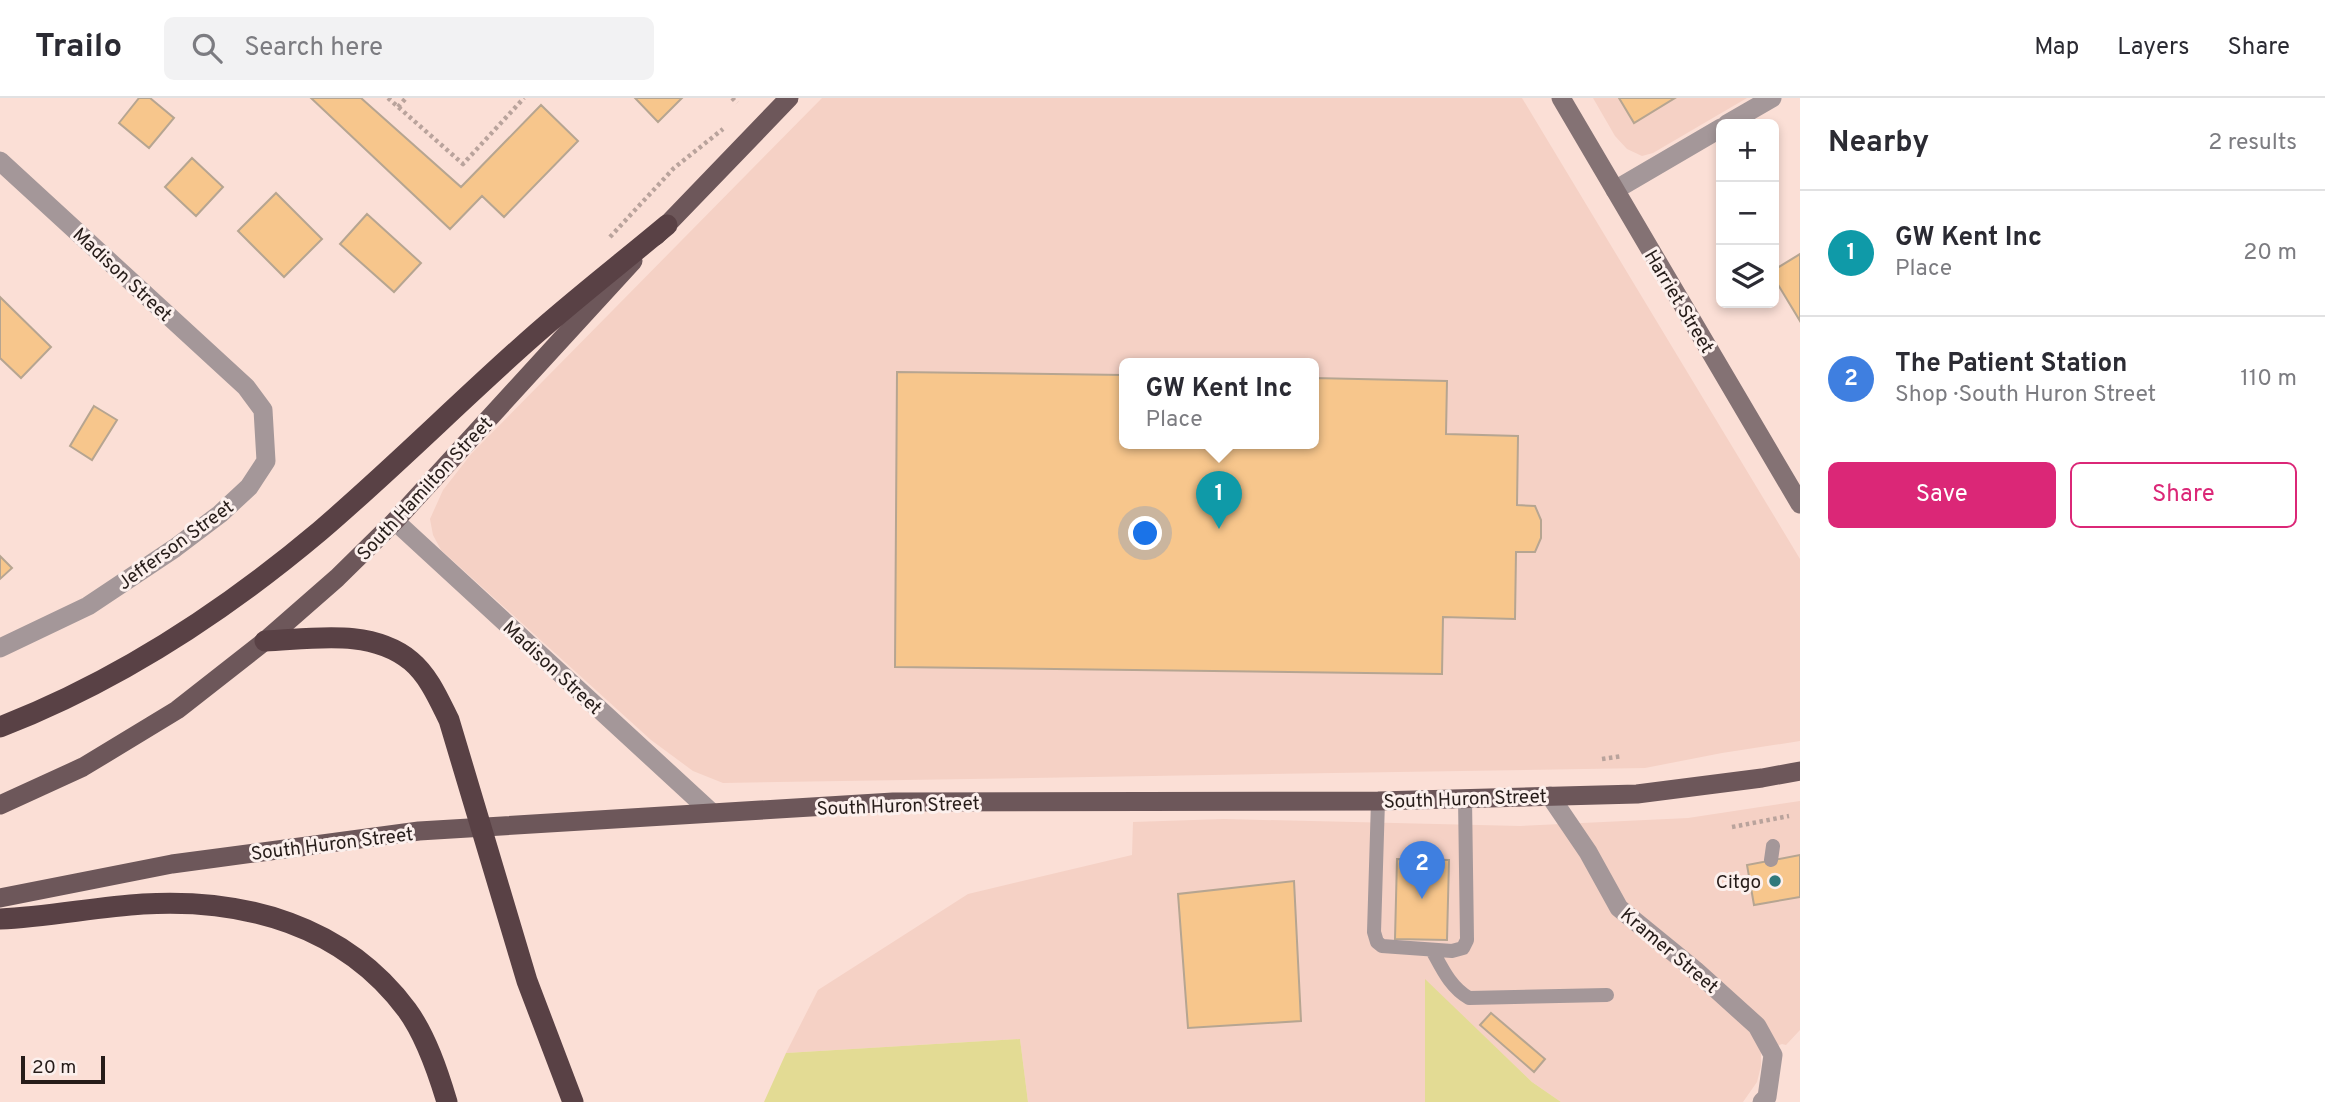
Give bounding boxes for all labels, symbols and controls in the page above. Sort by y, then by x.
search box [164,17,654,80]
text: Trailo [35,27,122,69]
icon: search [188,29,226,67]
text: Search here [244,32,383,65]
text: Map [2034,33,2079,63]
text: Layers [2117,33,2189,63]
text: Share [2227,33,2290,63]
map controls [1716,119,1779,308]
button: + [1716,119,1779,182]
text: Nearby [1828,125,1929,162]
text: 2 results [2208,129,2297,158]
button: − [1716,182,1779,245]
text: GW Kent Inc [1895,222,2042,255]
street label: Madison Street [67,223,176,328]
text: 1 [1846,239,1856,268]
text: 20 m [2243,239,2297,268]
button: layers [1716,245,1779,308]
street label: Harriet Street [1638,246,1719,358]
text: Place [1895,255,1952,284]
text: The Patient Station [1895,348,2127,381]
popup [1119,358,1319,449]
text: 2 [1844,365,1858,394]
text: 110 m [2240,365,2297,394]
text: GW Kent Inc [1145,373,1293,406]
text: Shop · South Huron Street [1895,381,2156,410]
text: Place [1145,406,1203,435]
street label: South Hamilton Street [353,412,498,566]
button: Save [1828,462,2056,528]
button: Share [2070,462,2297,528]
pin: 1 [1196,471,1242,529]
street label: Jefferson Street [113,495,239,596]
your location [1128,516,1162,550]
street label: Madison Street [497,616,606,721]
street label: South Huron Street [1383,785,1547,815]
street label: South Huron Street [816,792,980,822]
street label: South Huron Street [250,823,415,867]
pin: 2 [1399,841,1445,899]
place label: Citgo [1716,871,1761,895]
marker: Citgo [1767,873,1783,889]
street label: Kramer Street [1615,904,1723,1000]
scale bar [21,1053,105,1085]
text: 20 m [32,1056,76,1080]

